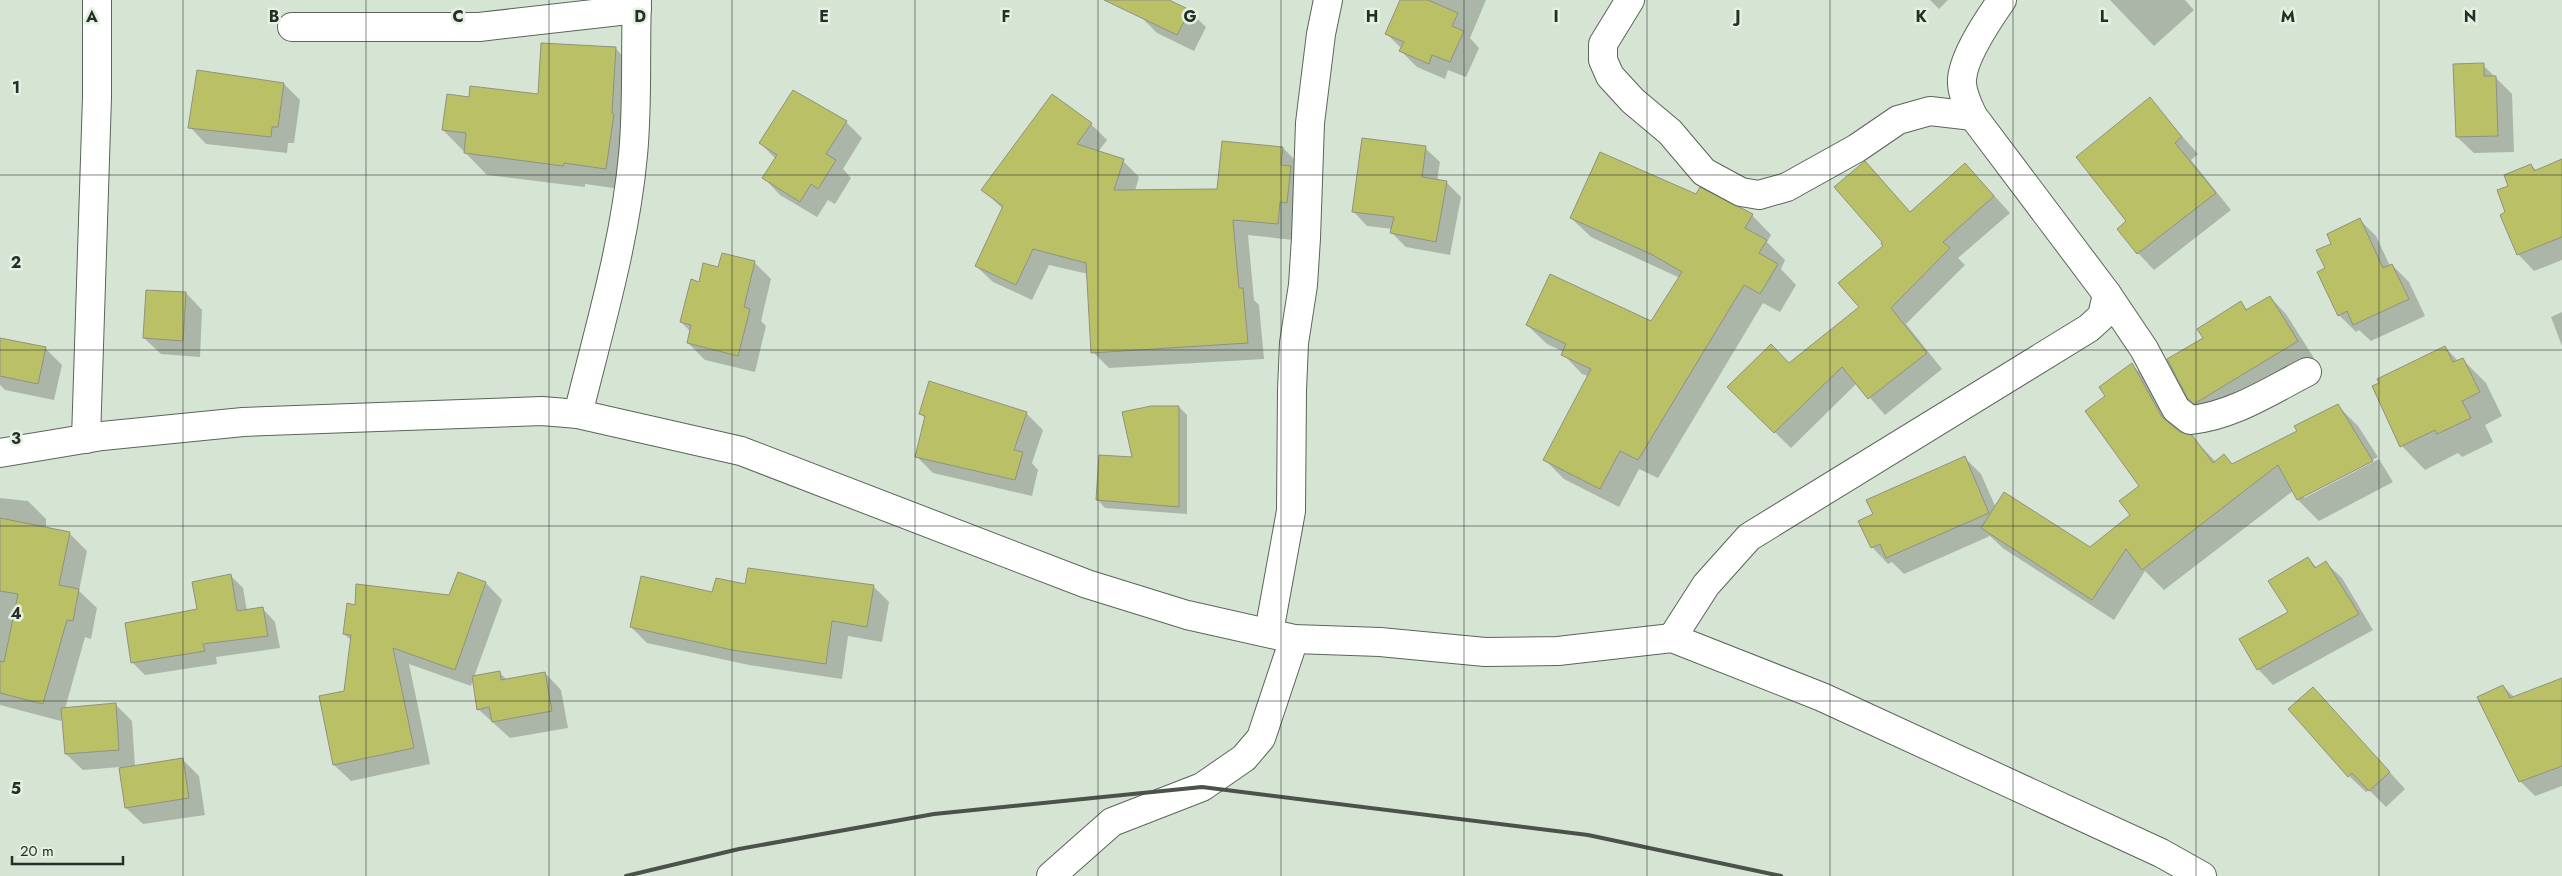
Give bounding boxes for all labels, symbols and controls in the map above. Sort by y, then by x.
text: A [85,5,98,28]
text: B [269,5,279,28]
text: C [452,5,464,28]
text: D [634,5,646,28]
text: E [819,5,829,28]
text: F [1002,5,1010,28]
text: G [1183,5,1197,28]
text: H [1366,5,1378,28]
text: I [1553,5,1559,28]
text: J [1732,5,1741,28]
text: K [1915,5,1927,28]
text: L [2100,5,2109,28]
text: M [2281,5,2295,28]
text: N [2464,5,2476,28]
text: 1 [12,76,20,99]
text: 2 [11,251,21,274]
text: 3 [11,427,21,450]
text: 4 [10,602,22,625]
text: 5 [11,777,21,800]
scale bar [12,834,124,866]
text: 20 m [20,840,54,862]

